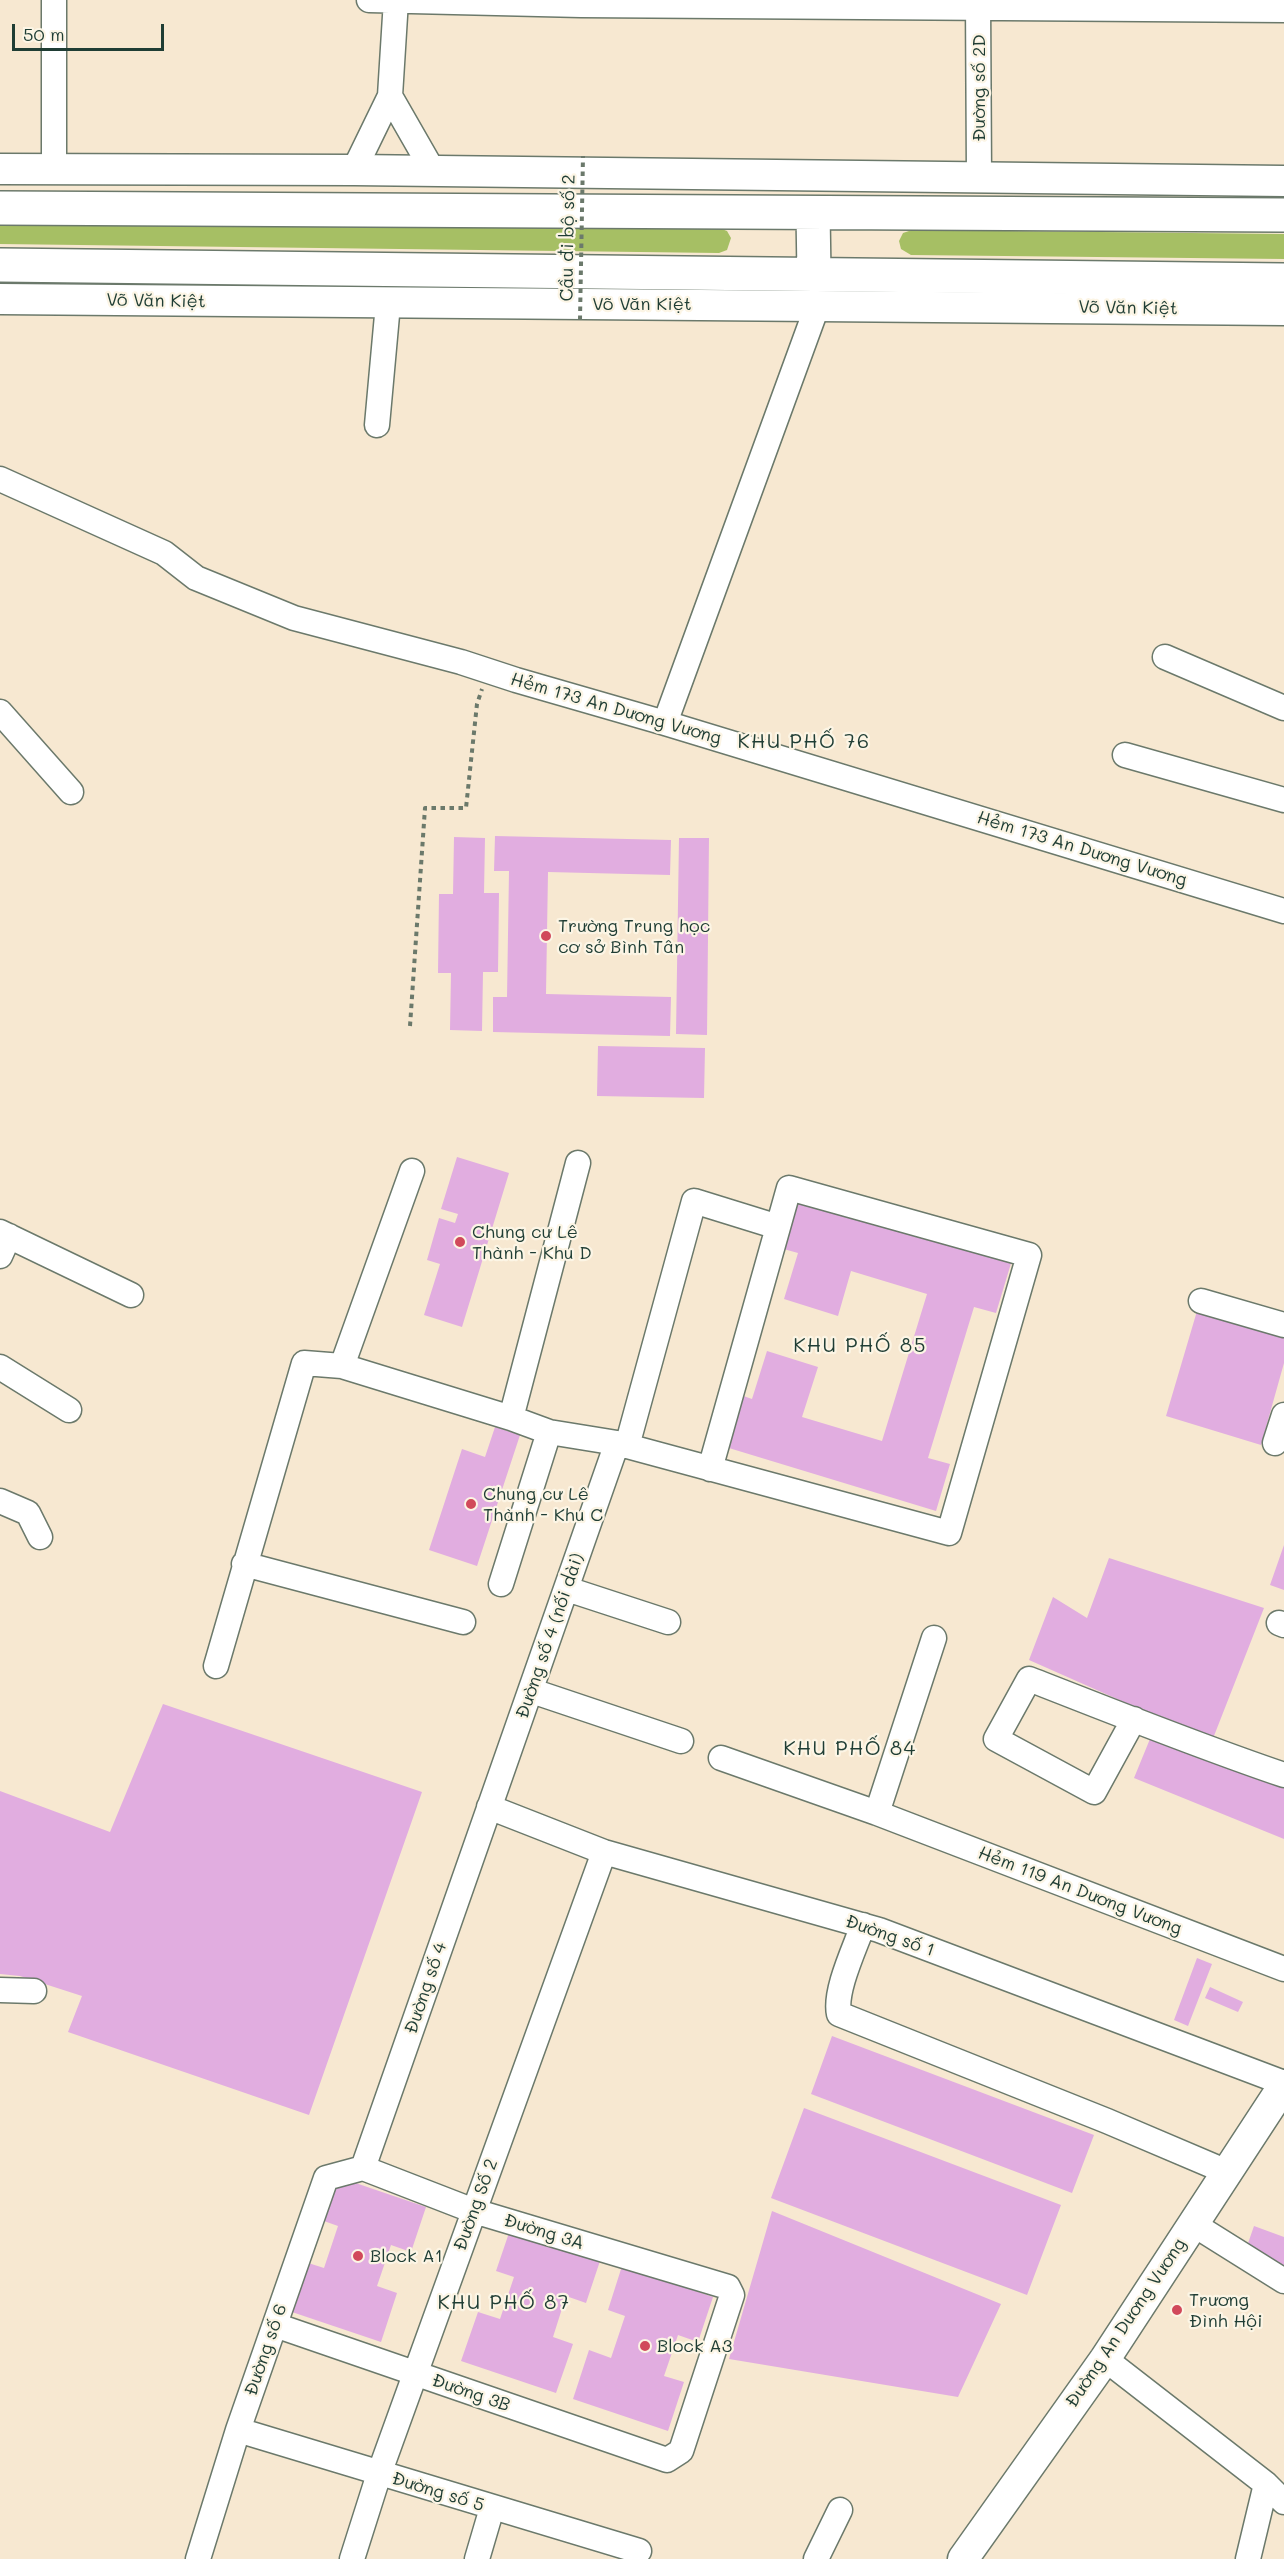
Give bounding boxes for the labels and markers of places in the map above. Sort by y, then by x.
place label: Trường Trung học cơ sở Bình Tân [558,915,710,958]
marker: Trường Trung học cơ sở Bình Tân [539,929,553,943]
place label: Chung cư Lê Thành - Khu D [472,1221,592,1264]
marker: Chung cư Lê Thành - Khu D [453,1235,467,1249]
place label: Chung cư Lê Thành - Khu C [483,1483,603,1526]
marker: Chung cư Lê Thành - Khu C [464,1497,478,1511]
place label: Block A1 [370,2245,443,2267]
marker: Block A1 [351,2249,365,2263]
place label: Trương Đình Hội [1189,2289,1263,2332]
marker: Trương Đình Hội [1170,2303,1184,2317]
place label: Block A3 [657,2335,732,2357]
marker: Block A3 [638,2339,652,2353]

